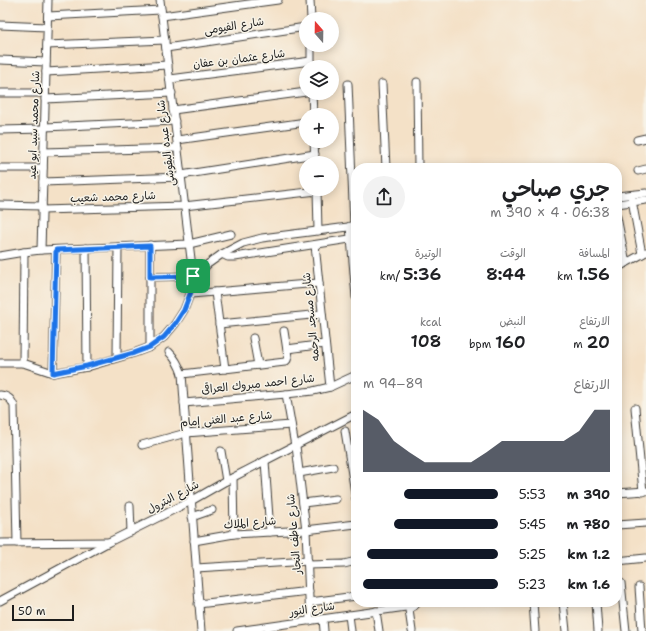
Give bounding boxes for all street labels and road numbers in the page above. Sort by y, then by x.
street label: شارع الفيومى [203,14,265,39]
street label: شارع عثمان بن عفان [192,46,286,73]
street label: شارع محمد سيد ابو عيد [25,70,44,180]
street label: شارع عبده البقوشى [153,99,180,187]
street label: شارع محمد شعيب [70,188,156,207]
street label: شارع مسجد الرحمه [299,272,324,362]
street label: شارع احمد مبروك العراقى [201,371,315,398]
street label: شارع عبد الغنى إمام [179,407,273,432]
street label: شارع البترول [144,477,202,518]
street label: شارع عاطف النجار [283,493,306,576]
street label: شارع الملاك [223,513,277,534]
street label: شارع النور [287,598,336,621]

